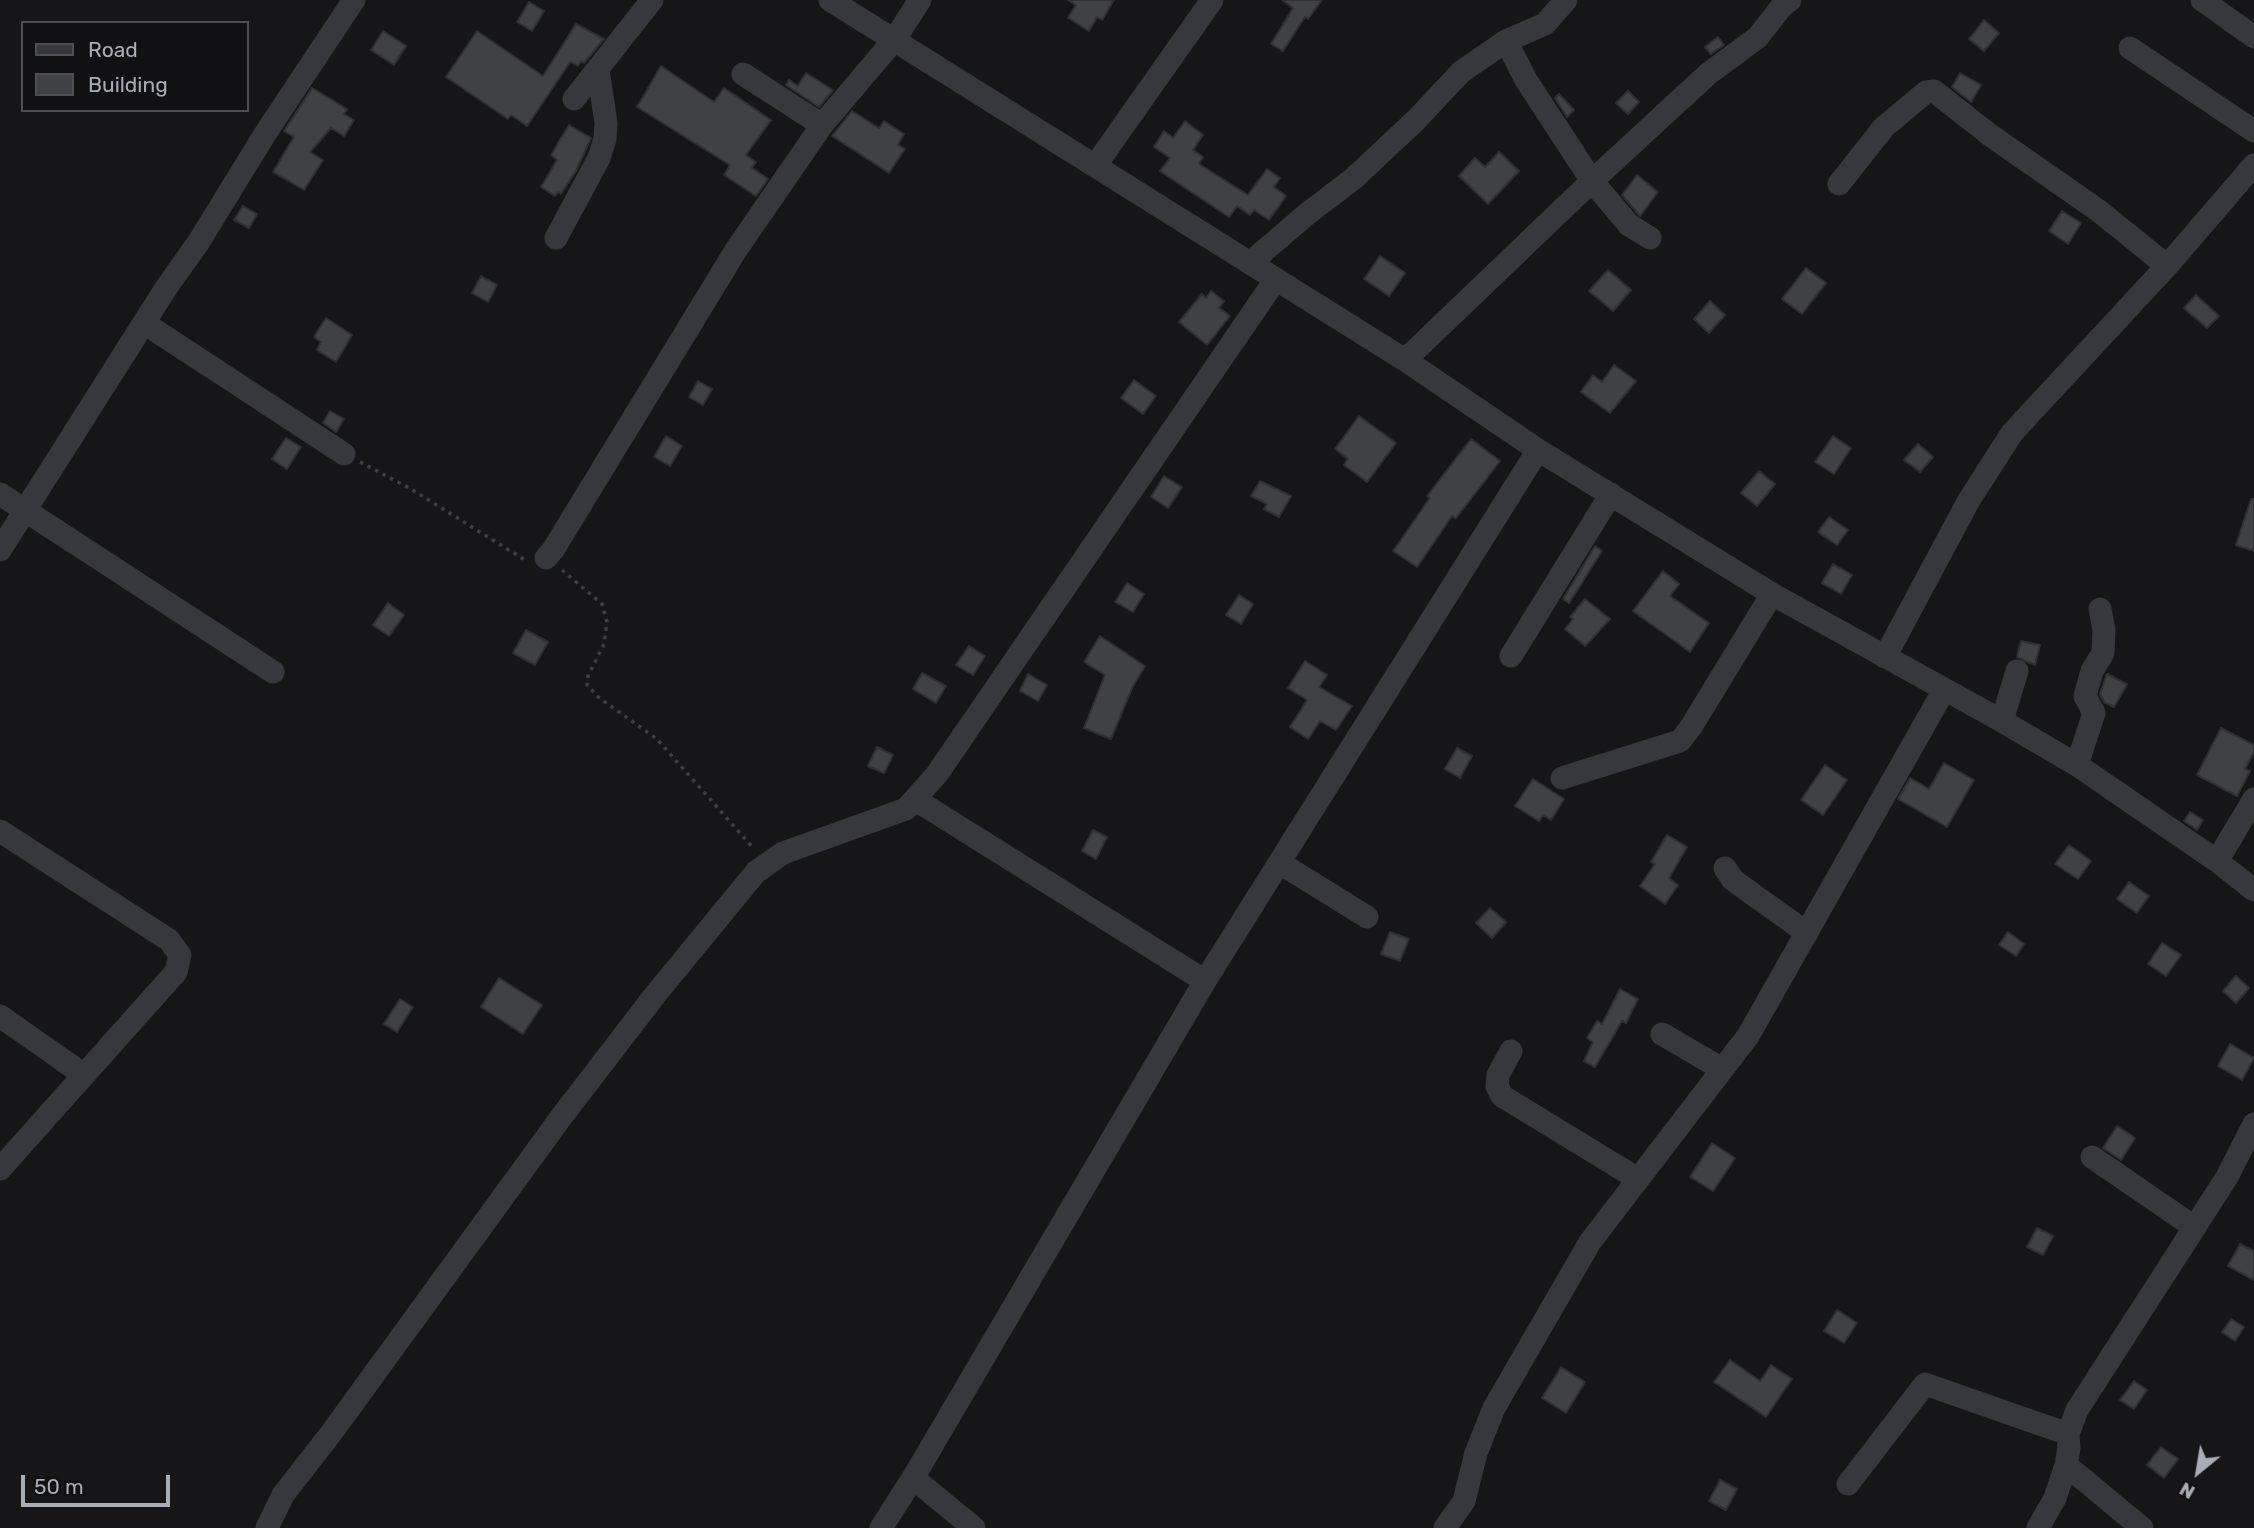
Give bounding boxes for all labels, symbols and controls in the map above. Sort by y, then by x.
legend [21,21,248,112]
text: Road [88,37,138,62]
text: Building [88,72,168,97]
north arrow [2163,1437,2233,1507]
scale bar [24,1462,173,1506]
text: 50 m [34,1474,84,1499]
text: N [2176,1477,2199,1504]

